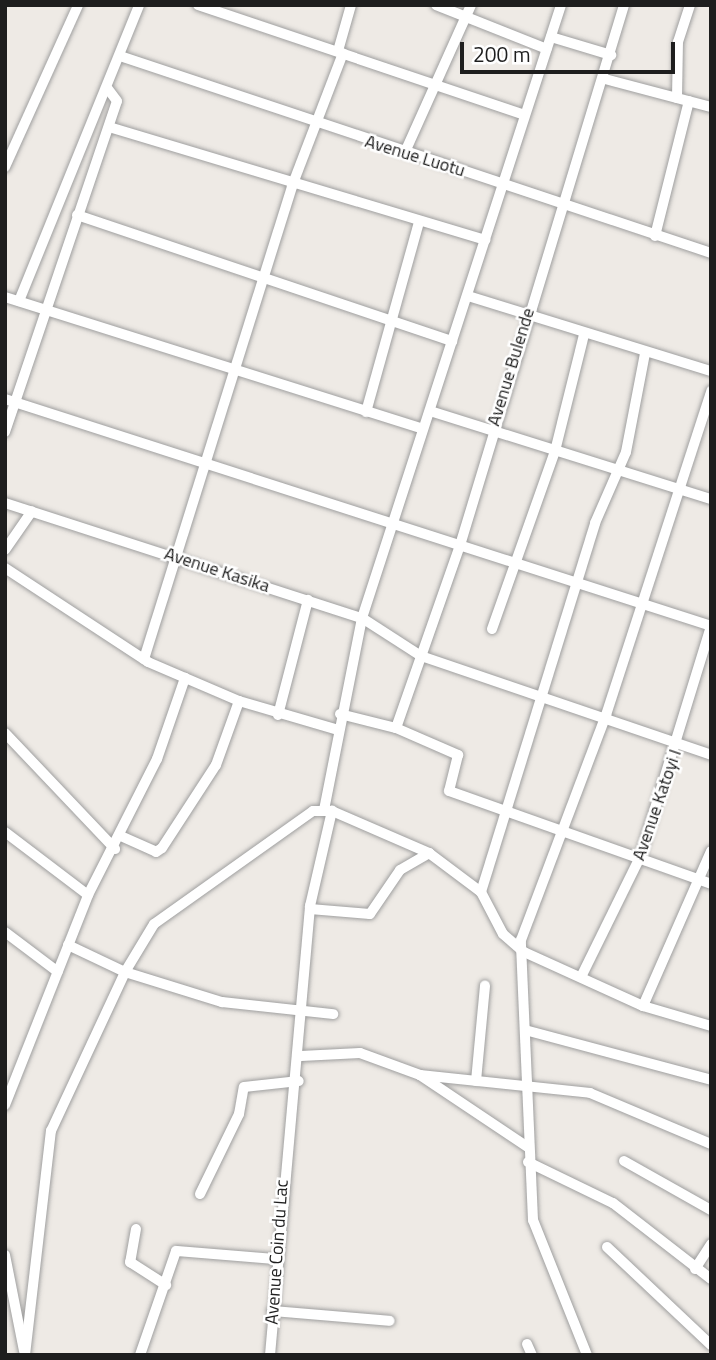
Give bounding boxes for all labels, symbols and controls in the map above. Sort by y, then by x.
scale bar [464,28,679,72]
text: 200 m [473,38,530,70]
street label: Avenue Luotu [362,131,468,181]
street label: Avenue Bulende [483,305,539,429]
street label: Avenue Kasika [162,543,272,597]
street label: Avenue Katoyi I [628,747,686,863]
street label: Avenue Coin du Lac [261,1179,293,1325]

